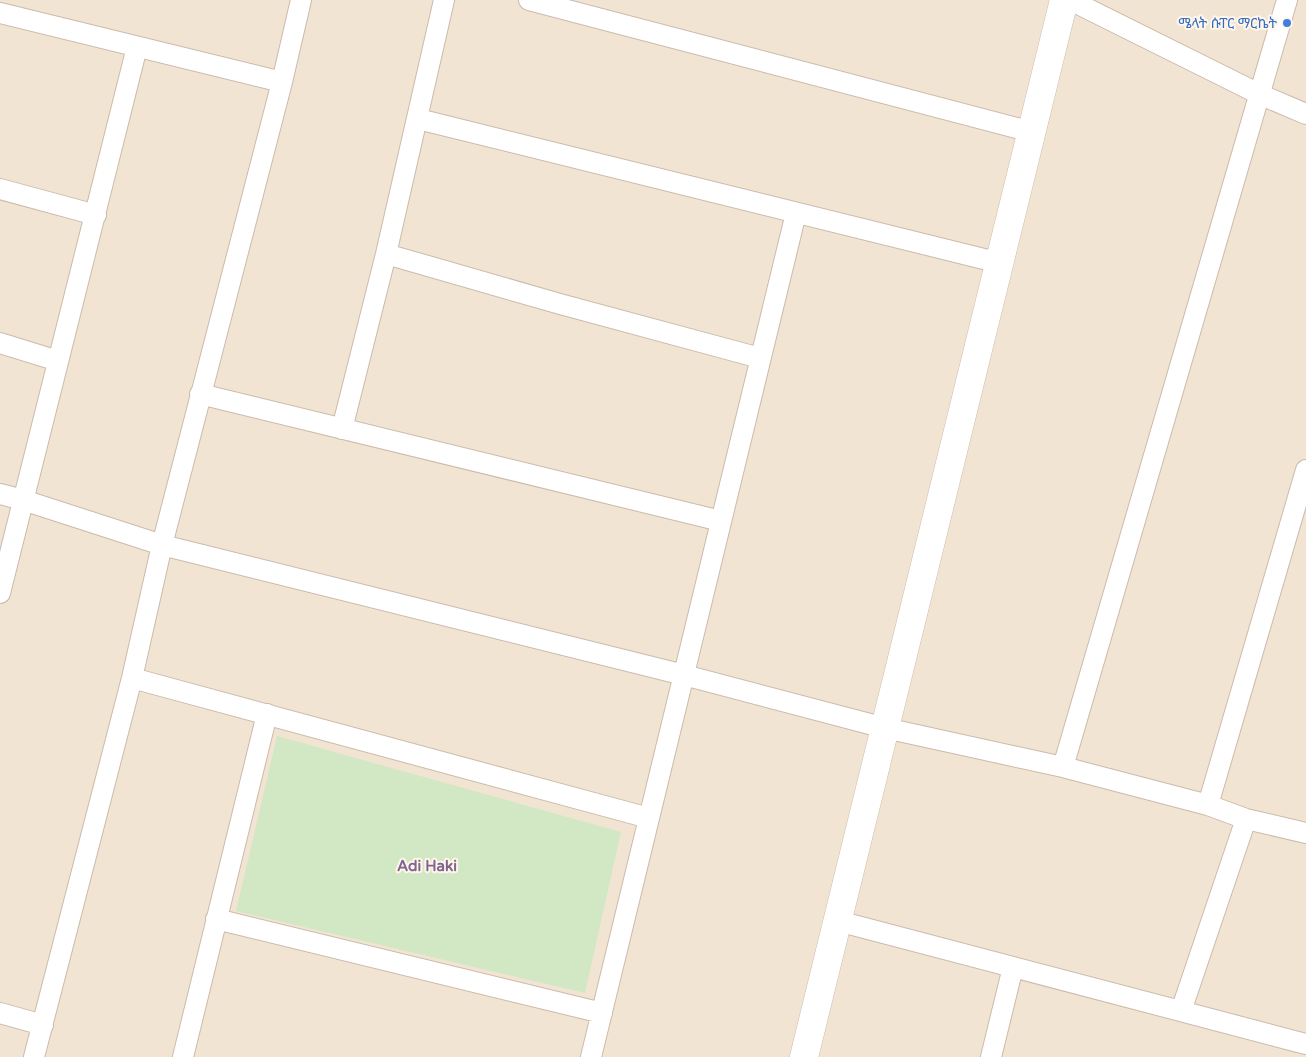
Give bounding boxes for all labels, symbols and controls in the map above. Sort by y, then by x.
place label: ሜላት ሱፐር ማርኬት [1178,15,1278,32]
marker: ሜላት ሱፐር ማርኬት [1281,17,1293,29]
district label: Adi Haki [397,857,457,875]

